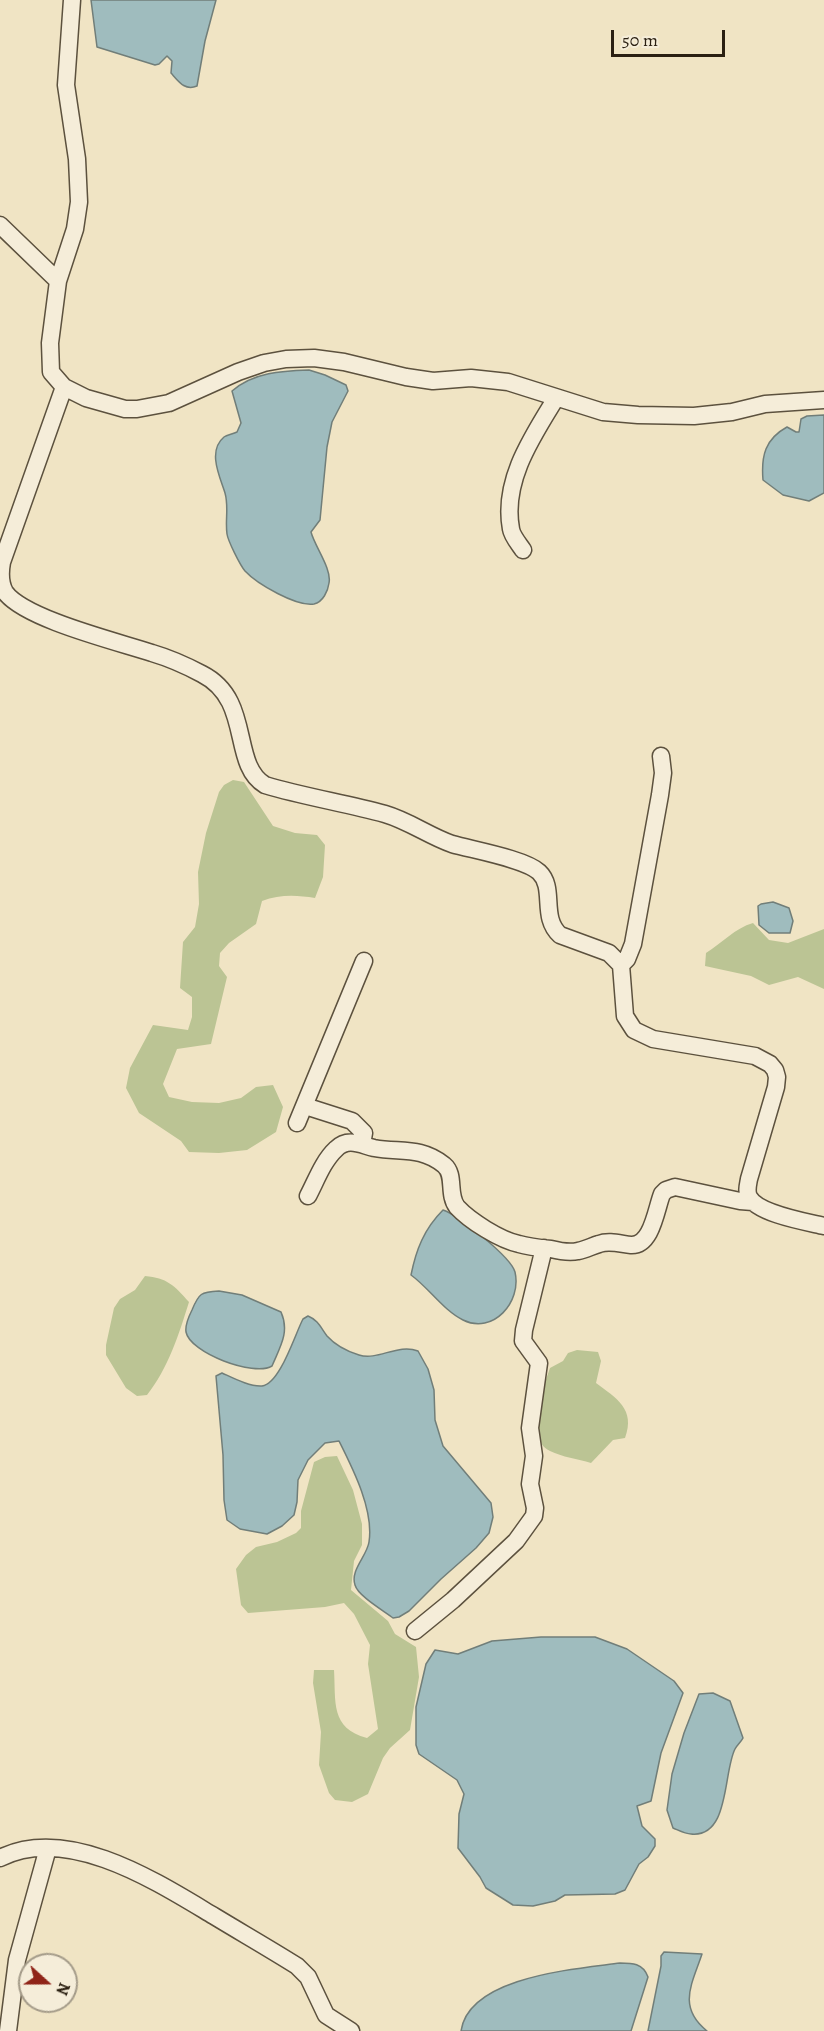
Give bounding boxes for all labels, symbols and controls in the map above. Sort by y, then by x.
scale bar [614,18,728,56]
text: 50 m [622,28,658,52]
north arrow [18,1953,78,2013]
text: N [51,1979,75,1998]

